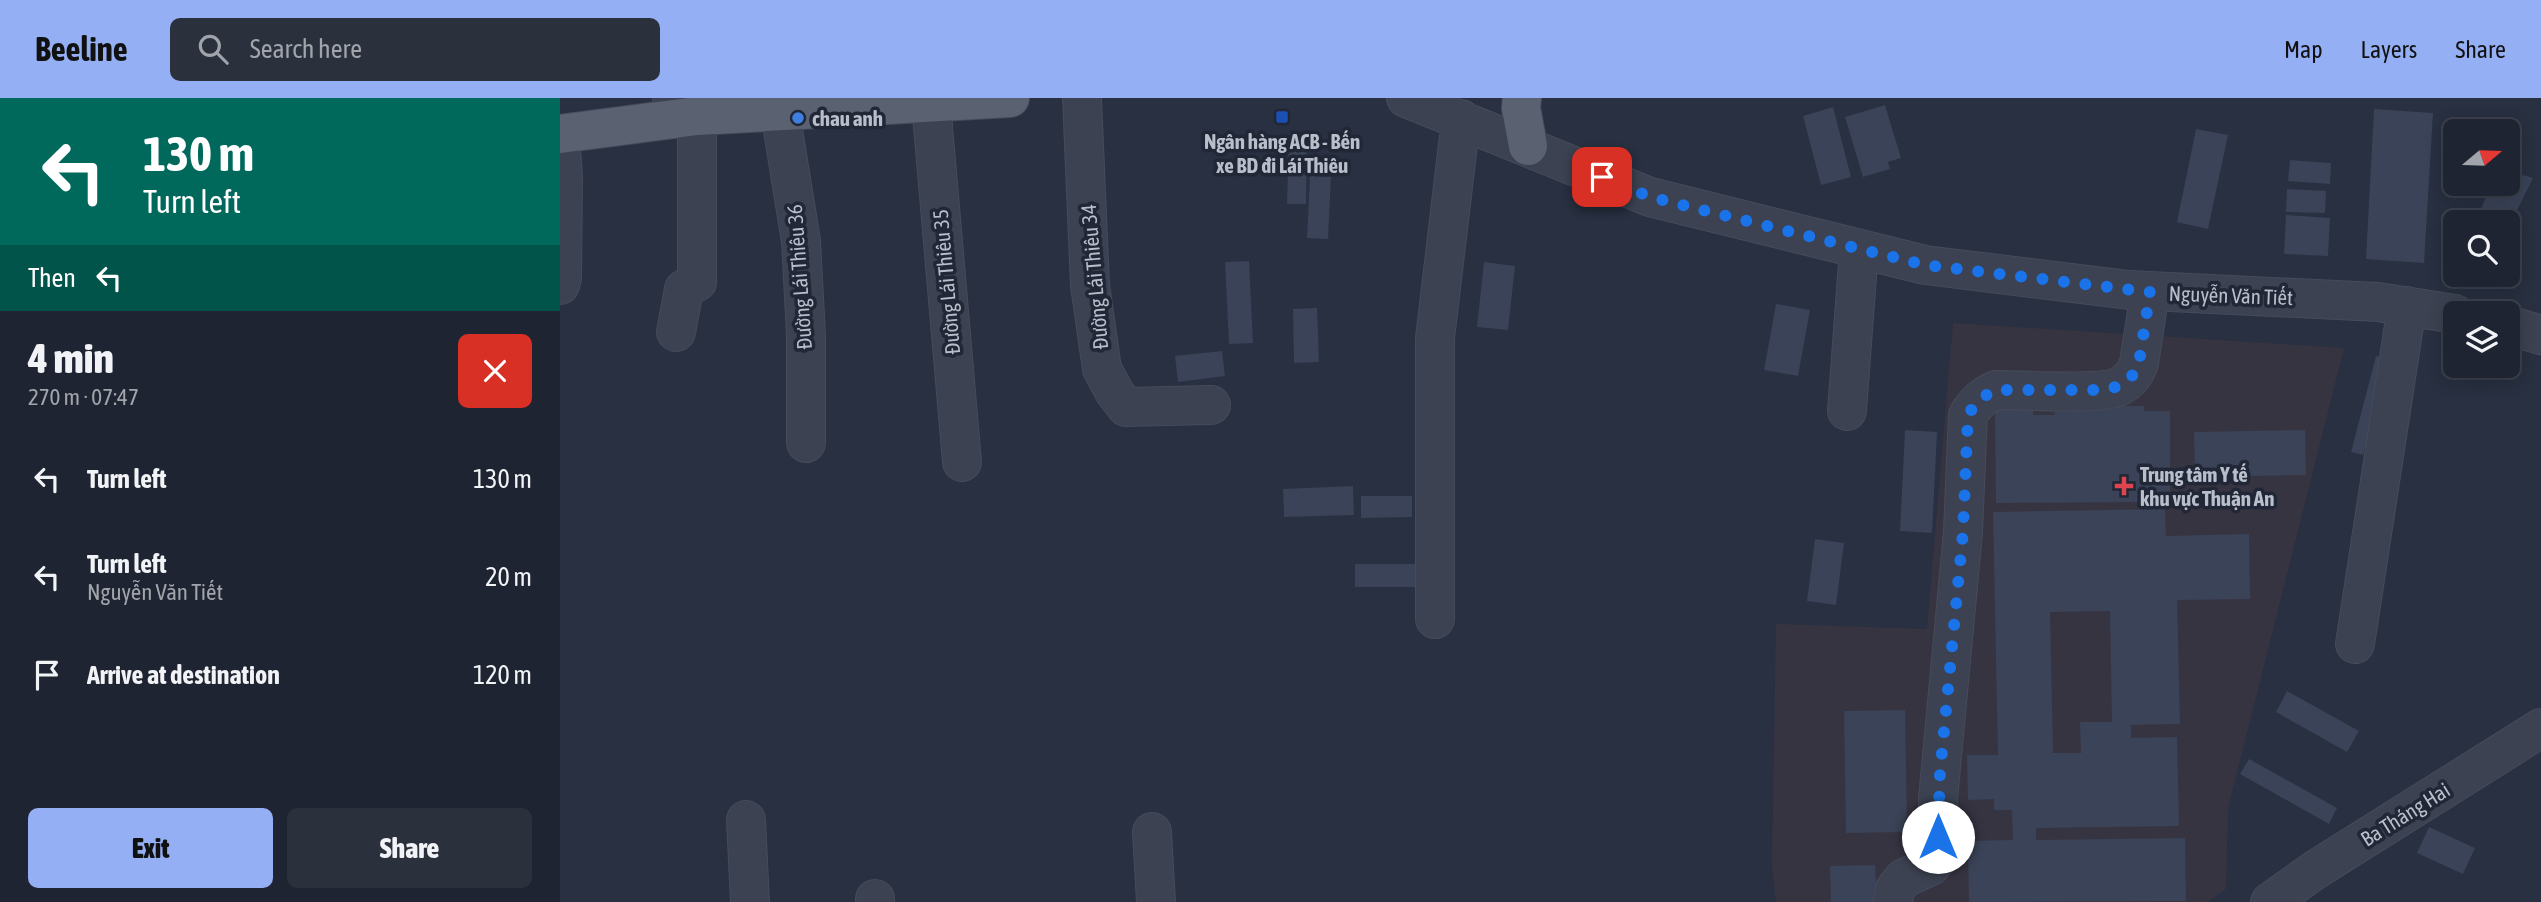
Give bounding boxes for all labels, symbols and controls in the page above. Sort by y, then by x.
search box [170,18,660,81]
text: Beeline [35,30,128,68]
icon: search [194,30,232,68]
text: Search here [250,34,362,64]
text: Map [2284,36,2323,63]
text: Layers [2361,36,2417,63]
text: Share [2455,36,2506,63]
place label: chau anh [812,106,883,130]
marker: Ngân hàng ACB - Bến xe BD đi Lái Thiêu [1274,109,1290,125]
marker: chau anh [790,110,806,126]
north arrow [2443,119,2520,196]
map controls [2443,119,2520,378]
text: 130 m [143,125,254,181]
icon: left [28,126,119,217]
place label: Ngân hàng ACB - Bến xe BD đi Lái Thiêu [1204,129,1360,177]
pin [1572,147,1632,207]
icon: arrive [1583,158,1621,196]
text: Turn left [143,183,241,220]
street label: Đường Lái Thiêu 36 [782,203,816,350]
street label: Đường Lái Thiêu 34 [1076,203,1112,351]
street label: Đường Lái Thiêu 35 [928,208,964,356]
button: search [2443,210,2520,287]
icon: left [90,259,128,297]
text: Then [28,263,76,293]
street label: Nguyễn Văn Tiết [2168,281,2294,309]
button: layers [2443,301,2520,378]
text: 4 min [28,334,114,382]
button: close [458,334,532,408]
text: 270 m · 07:47 [28,384,139,410]
icon: left [28,460,66,498]
place label: Trung tâm Y tế khu vực Thuận An [2140,462,2274,510]
text: Turn left [87,464,167,494]
text: 130 m [473,464,532,494]
marker: Trung tâm Y tế khu vực Thuận An [2114,476,2134,496]
text: Turn left [87,549,167,579]
icon: left [28,558,66,596]
text: 20 m [485,562,532,592]
text: Nguyễn Văn Tiết [87,579,223,605]
icon: arrive [28,656,66,694]
text: Arrive at destination [87,660,280,690]
text: 120 m [473,660,532,690]
street label: Ba Tháng Hai [2356,777,2454,851]
position arrow [1901,800,1975,874]
button: Exit [28,808,273,888]
button: Share [287,808,532,888]

